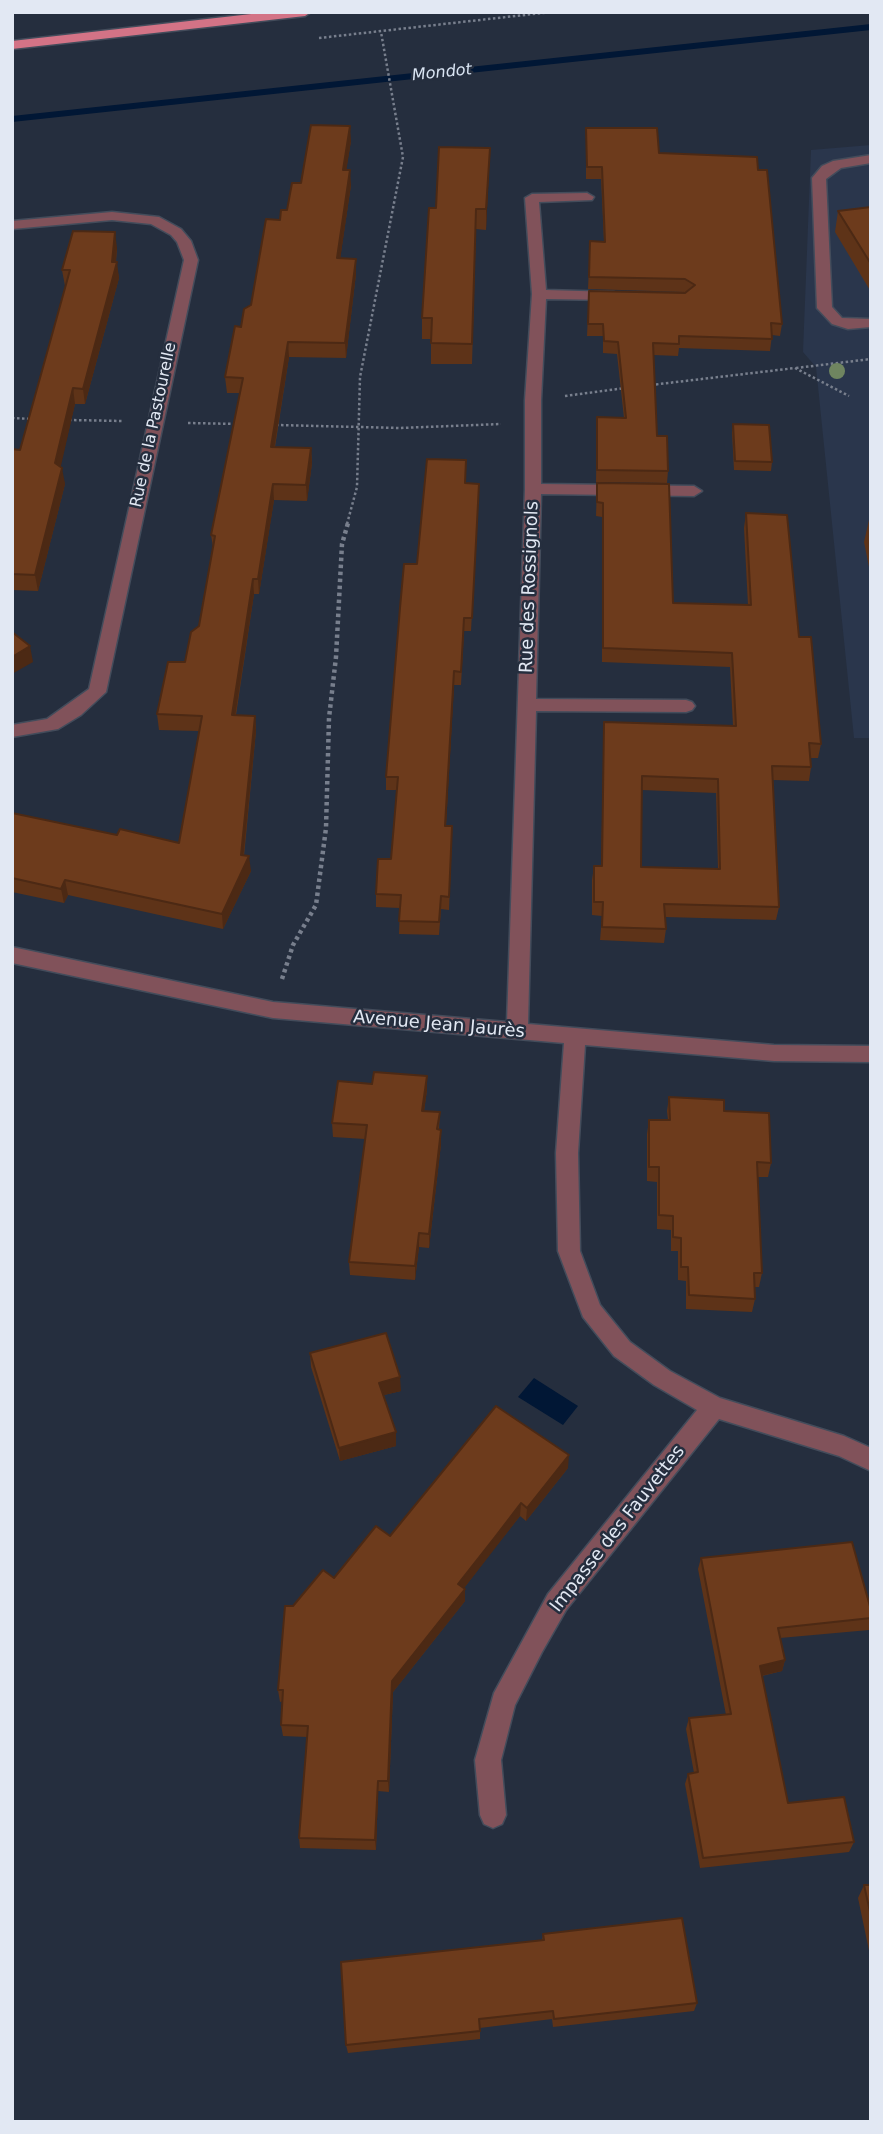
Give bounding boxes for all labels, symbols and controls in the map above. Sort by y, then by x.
water label: Mondot [411,60,473,86]
street label: Rue de la Pastourelle [127,341,181,509]
street label: Rue des Rossignols [516,501,544,673]
street label: Avenue Jean Jaurès [352,1007,526,1043]
street label: Impasse des Fauvettes [546,1441,690,1617]

